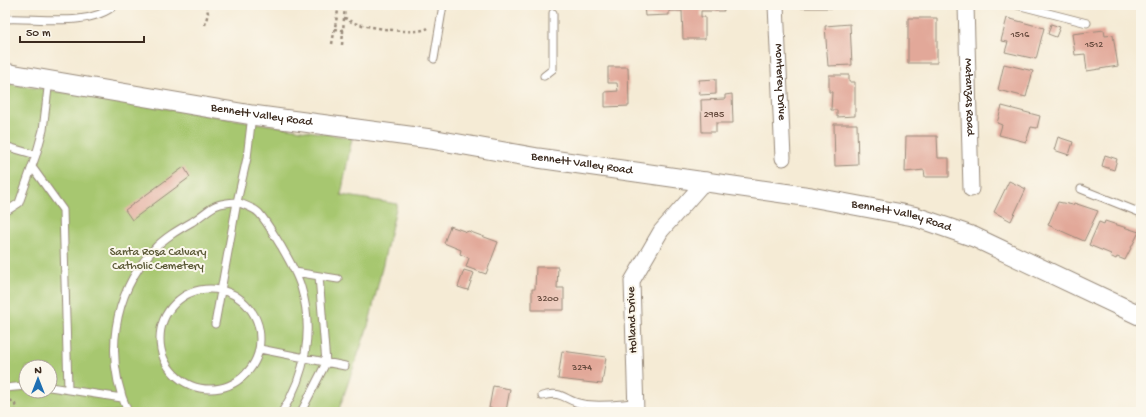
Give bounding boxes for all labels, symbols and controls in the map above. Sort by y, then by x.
scale bar [20,18,144,44]
text: 50 m [26,27,51,41]
house number: 1516 [1010,29,1030,41]
house number: 1512 [1084,39,1103,51]
street label: Monterey Drive [771,43,788,121]
street label: Matanzas Road [960,58,977,137]
street label: Bennett Valley Road [209,101,314,130]
house number: 2985 [704,109,724,121]
street label: Bennett Valley Road [529,150,634,179]
street label: Bennett Valley Road [849,197,954,236]
park label: Santa Rosa Calvary Catholic Cemetery [110,246,206,274]
street label: Holland Drive [625,286,641,354]
house number: 3200 [536,293,559,305]
north arrow [18,359,58,399]
house number: 3274 [571,362,592,374]
text: N [34,365,42,377]

